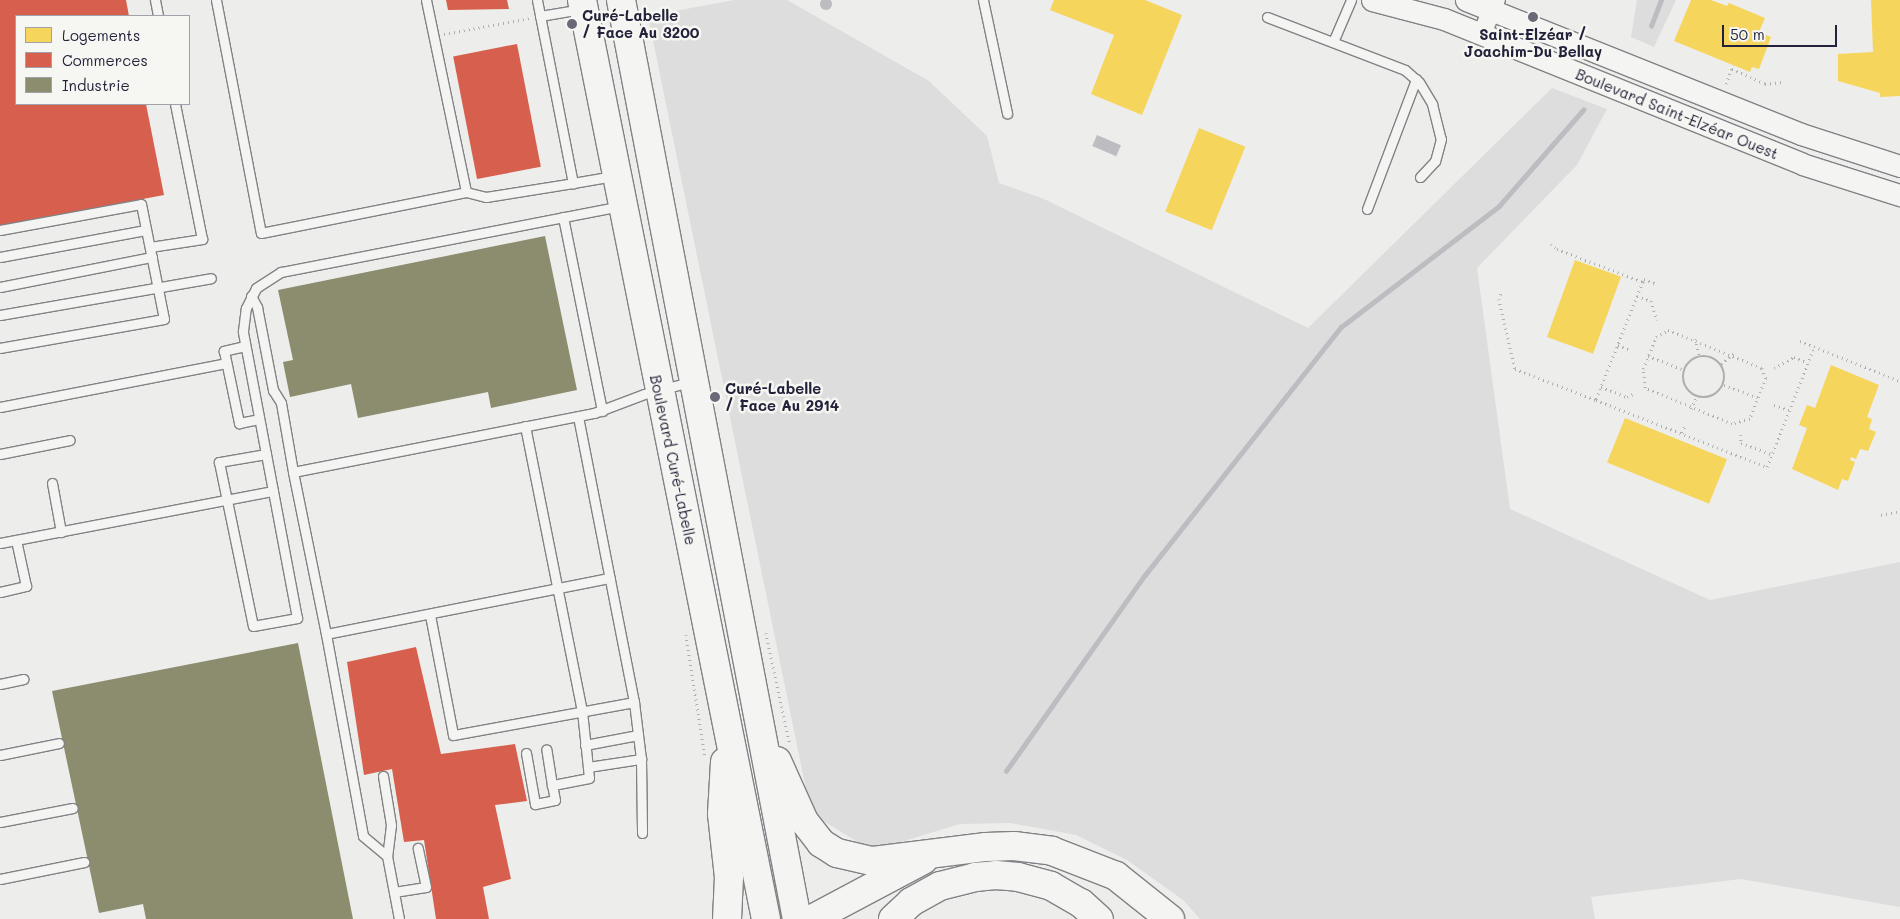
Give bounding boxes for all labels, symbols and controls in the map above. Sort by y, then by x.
place label: Curé-Labelle / Face Au 3200 [582,6,699,41]
marker: Saint-Elzéar / Joachim-Du Bellay [1527,11,1539,23]
legend [15,15,190,105]
scale bar [1725,15,1840,47]
marker: Curé-Labelle / Face Au 3200 [566,18,578,30]
text: 50 m [1730,24,1765,44]
text: Logements [62,25,140,45]
place label: Saint-Elzéar / Joachim-Du Bellay [1464,25,1602,60]
text: Commerces [62,50,148,70]
street label: Boulevard Saint-Elzéar Ouest [1573,65,1781,163]
text: Industrie [62,75,130,95]
street label: Boulevard Curé-Labelle [646,373,700,547]
place label: Curé-Labelle / Face Au 2914 [725,379,839,414]
marker: Curé-Labelle / Face Au 2914 [709,391,721,403]

